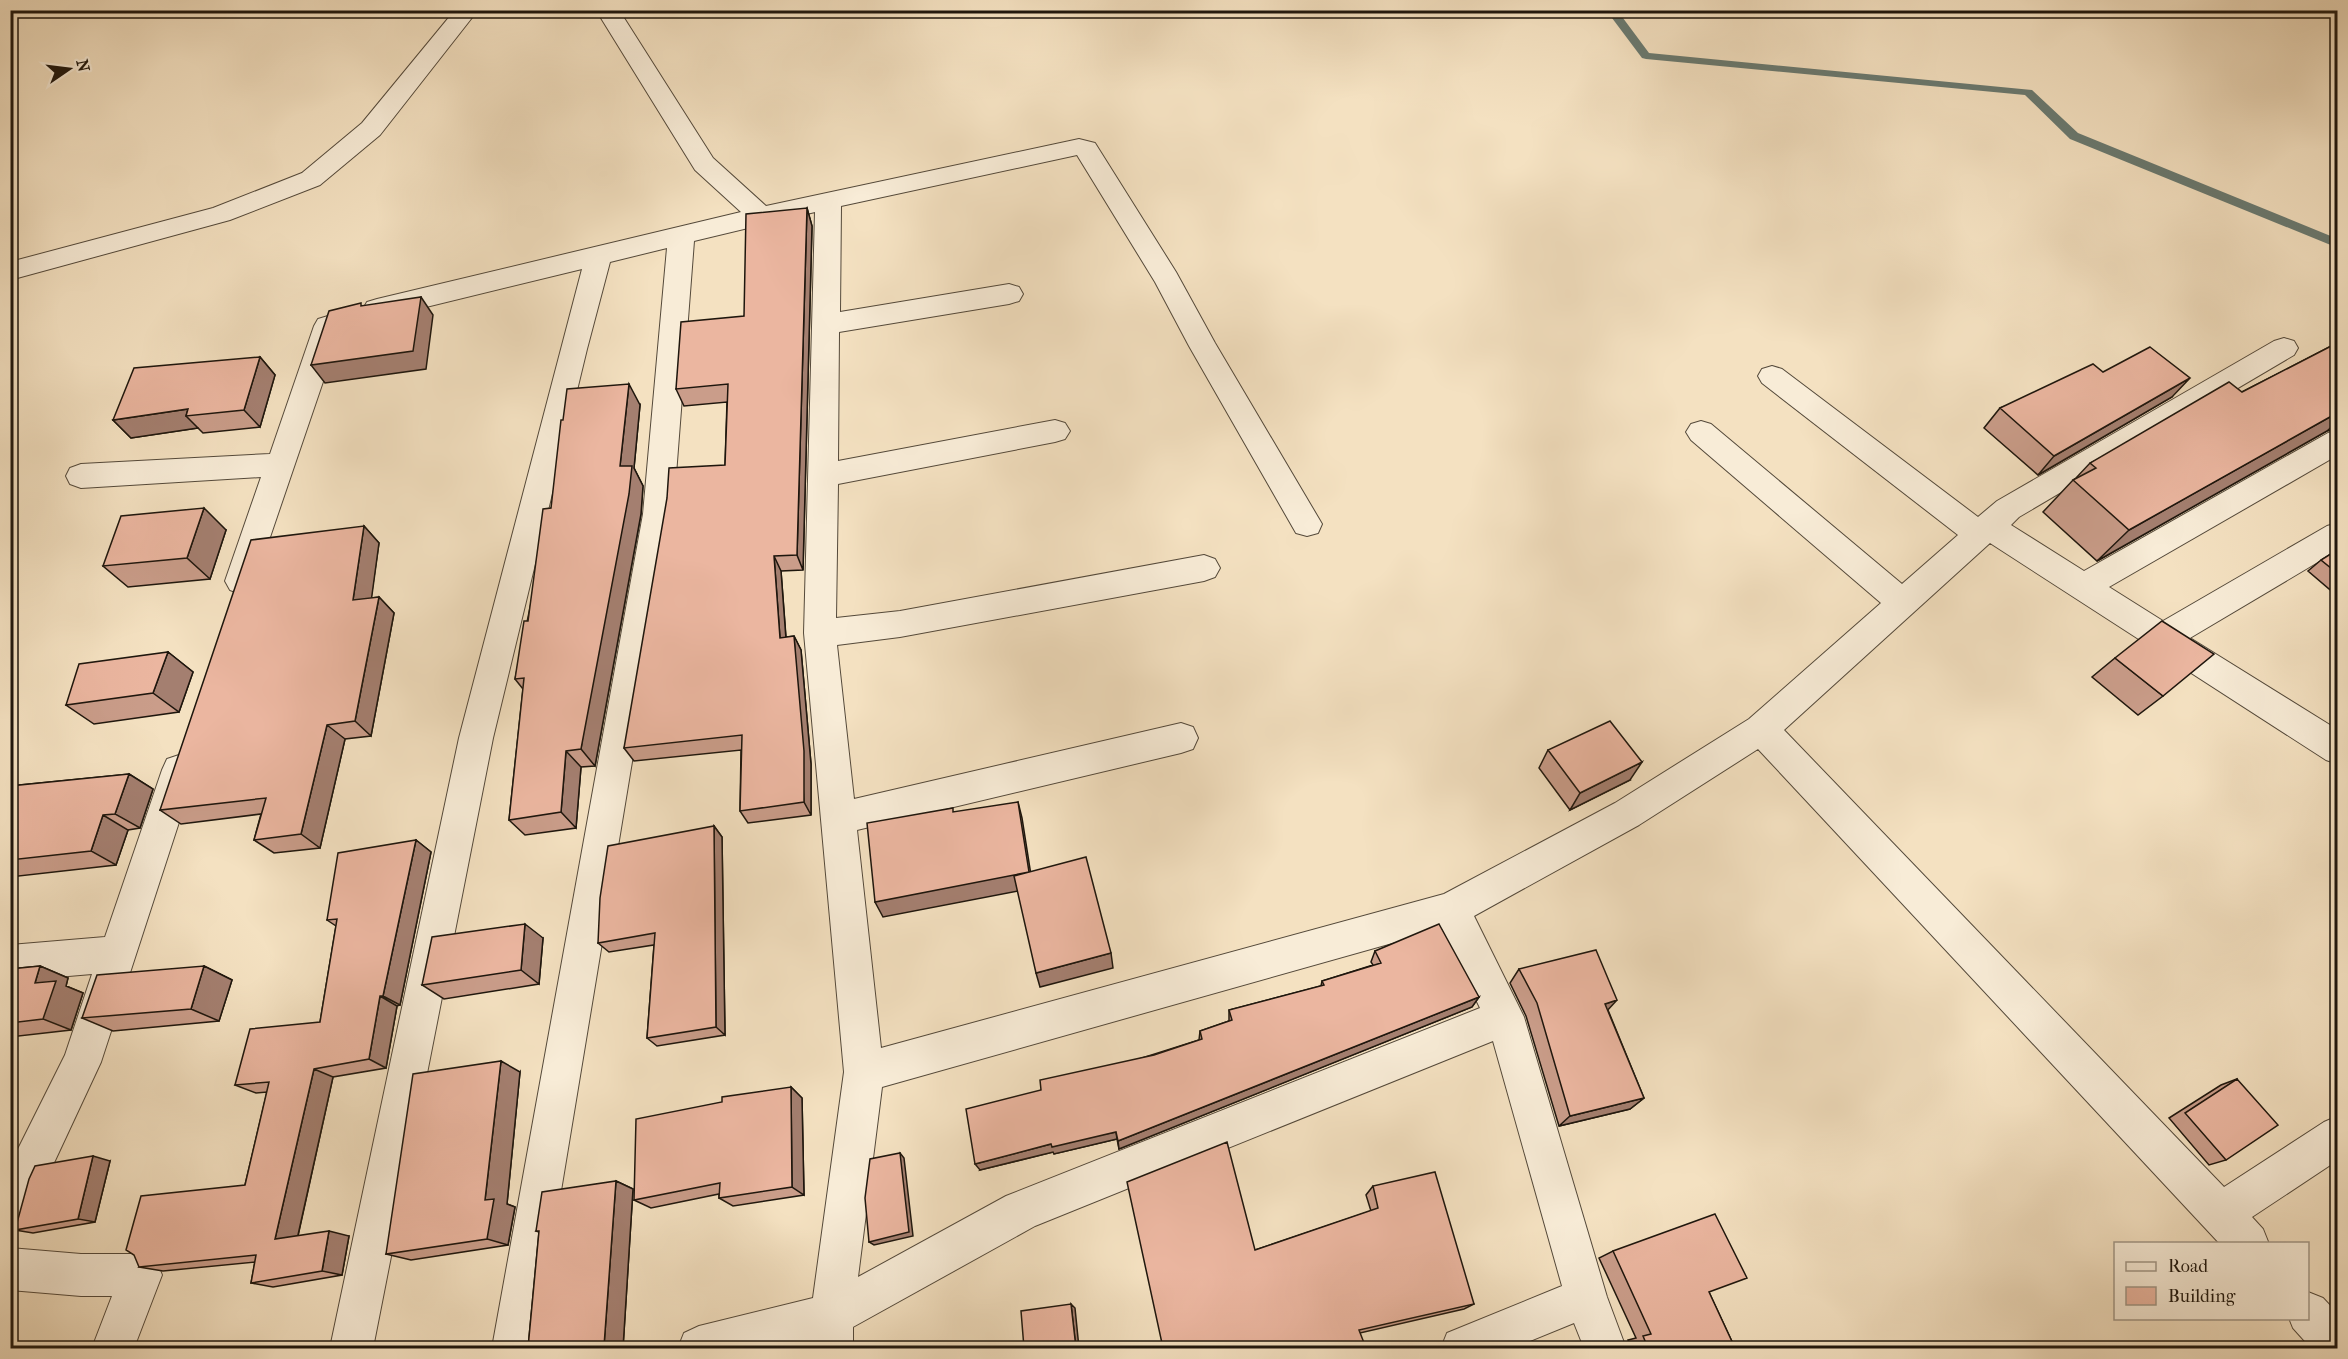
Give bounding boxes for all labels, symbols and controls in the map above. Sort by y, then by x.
north arrow [39,39,99,99]
text: N [72,57,94,75]
legend [2114,1242,2309,1320]
text: Road [2168,1256,2208,1277]
text: Building [2168,1286,2236,1307]

